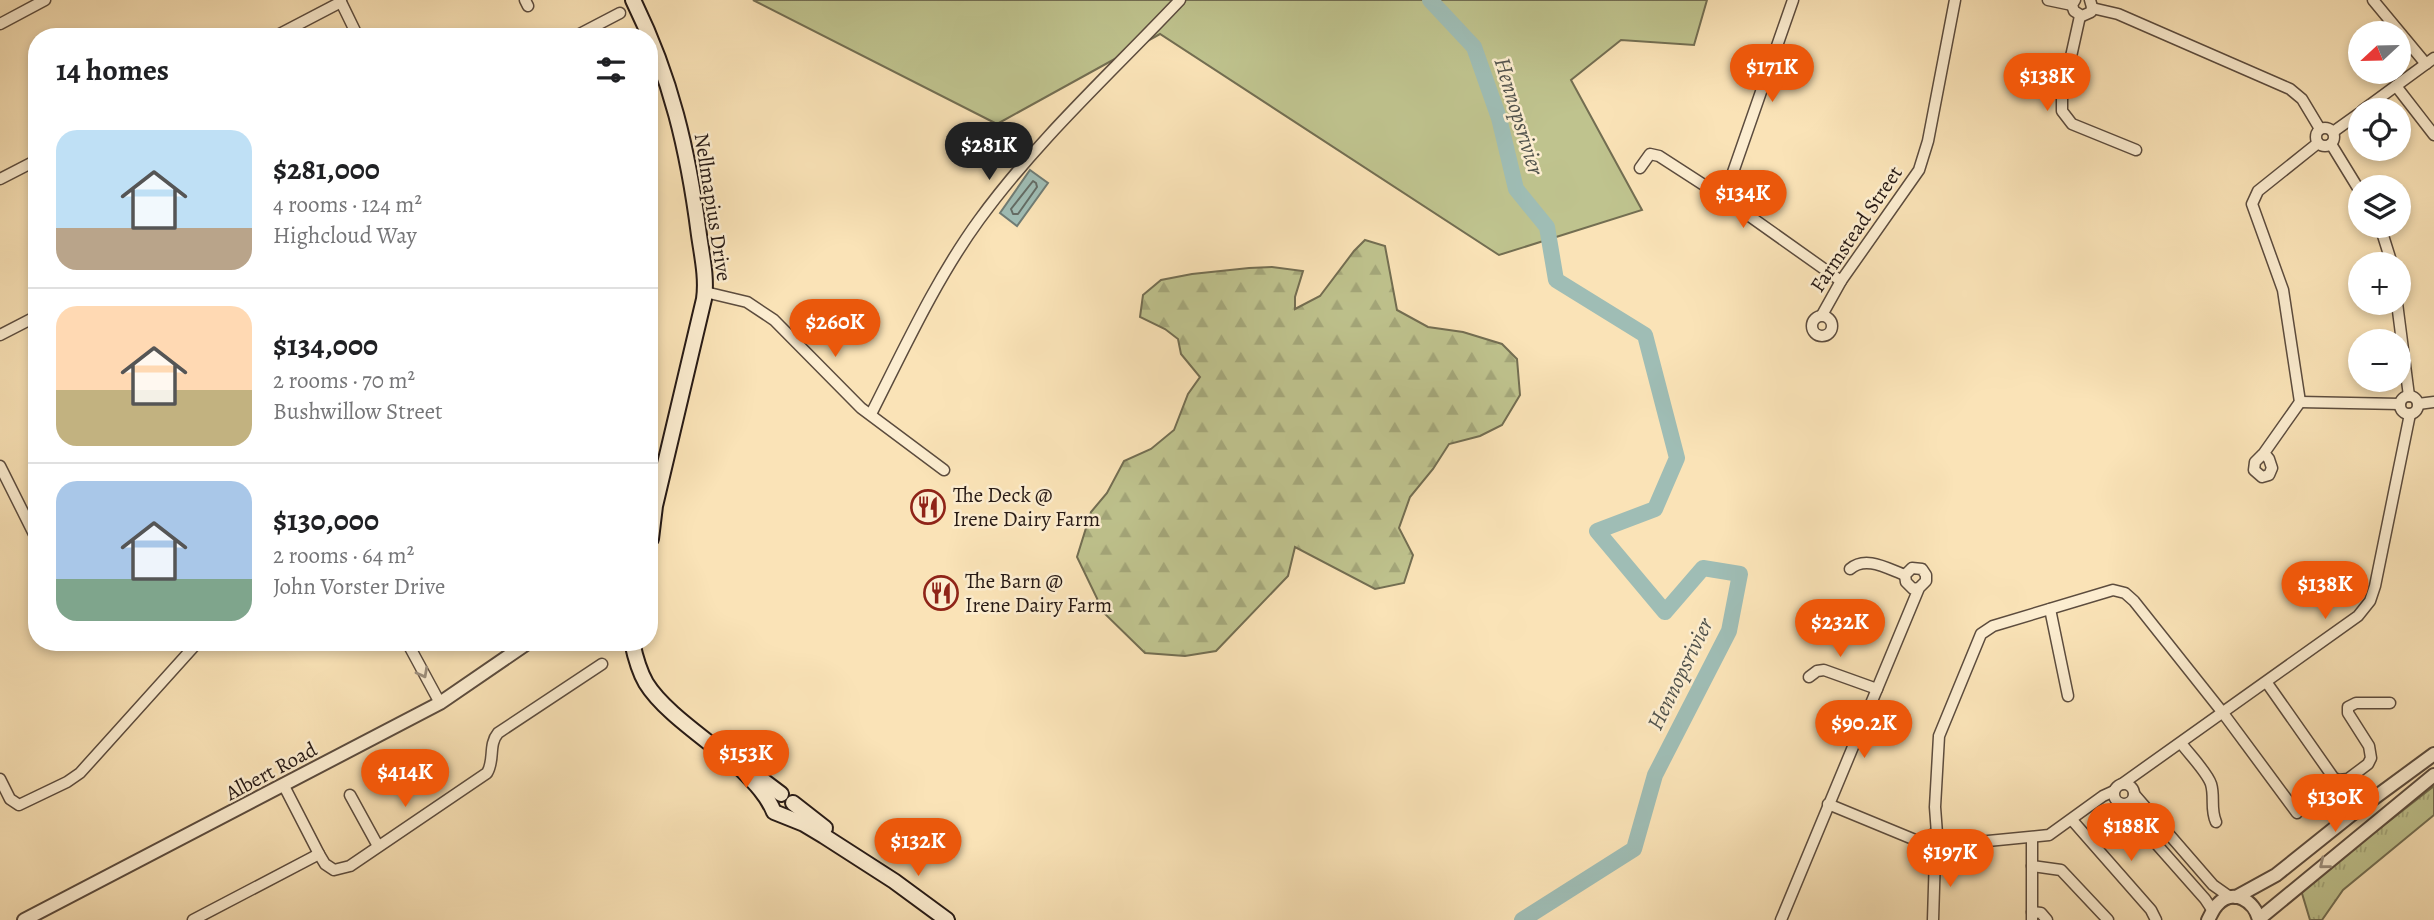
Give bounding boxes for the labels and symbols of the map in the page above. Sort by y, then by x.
north arrow [2348,21,2412,84]
pin: $171K [1723,44,1821,104]
water label: Hennopsrivier [1486,54,1552,179]
pin: $138K [1998,54,2096,113]
pin: $281K [940,122,1038,182]
street label: Nellmapius Drive [687,131,739,283]
street label: Farmstead Street [1803,160,1909,298]
pin: $134K [1694,170,1792,230]
pin: $260K [786,300,884,359]
place label: The Deck @ Irene Dairy Farm [953,481,1100,533]
restaurant icon: The Deck @ Irene Dairy Farm [909,488,947,526]
pin: $138K [2276,562,2374,621]
place label: The Barn @ Irene Dairy Farm [965,567,1112,619]
restaurant icon: The Barn @ Irene Dairy Farm [922,574,960,612]
pin: $232K [1791,600,1889,659]
water label: Hennopsrivier [1640,612,1721,735]
one-way arrow [415,665,428,678]
pin: $90.2K [1807,700,1921,760]
pin: $153K [697,730,795,790]
street label: Albert Road [219,735,322,807]
pin: $414K [356,750,454,809]
pin: $130K [2286,774,2384,834]
pin: $188K [2082,804,2180,863]
pin: $132K [869,818,967,878]
pin: $197K [1901,830,1999,889]
one-way arrow [2319,856,2331,869]

